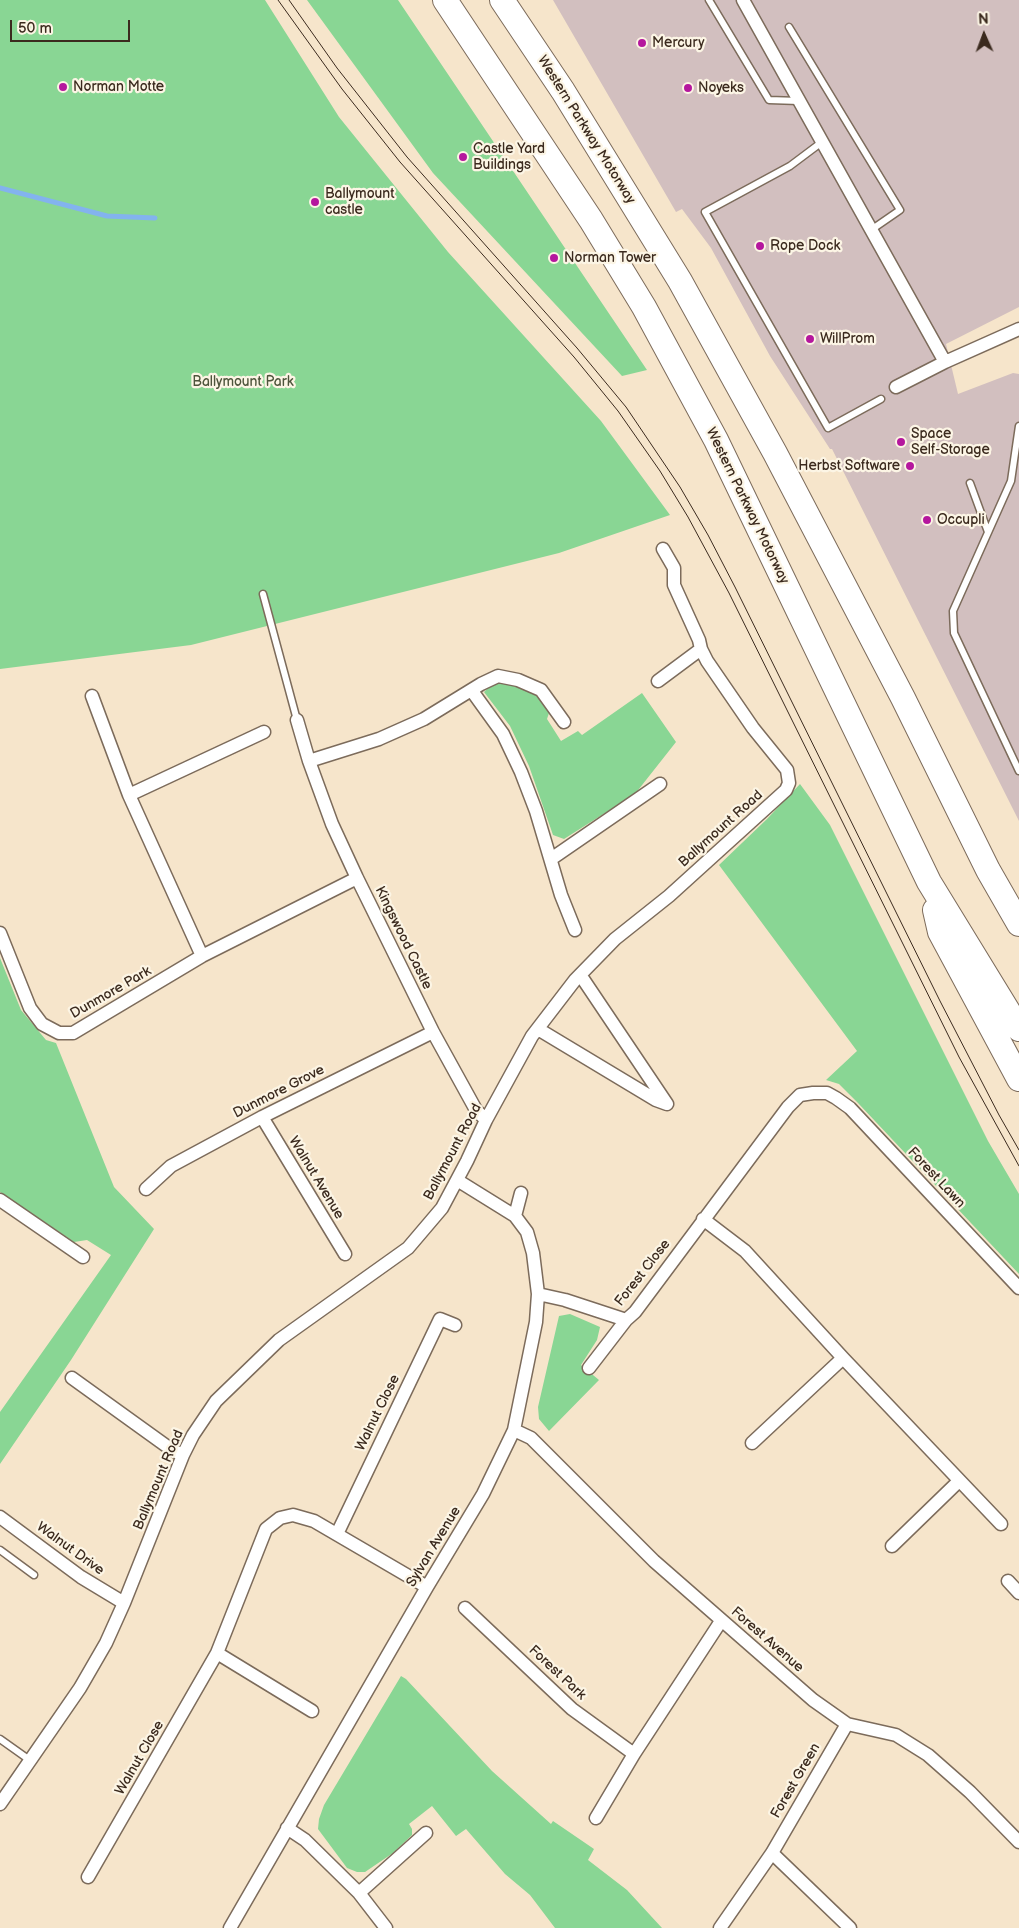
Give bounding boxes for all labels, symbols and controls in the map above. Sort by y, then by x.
scale bar [12,10,132,42]
north arrow [959,10,1009,60]
text: N [978,11,989,28]
text: 50 m [18,19,52,38]
place label: Mercury [652,35,704,51]
marker: Mercury [636,37,648,49]
street label: Western Parkway Motorway [533,53,639,207]
place label: Norman Motte [73,79,164,95]
place label: Noyeks [698,80,744,96]
marker: Norman Motte [57,81,69,93]
marker: Noyeks [682,82,694,94]
place label: Castle Yard Buildings [473,141,545,174]
marker: Castle Yard Buildings [457,151,469,163]
place label: Ballymount castle [325,186,394,218]
marker: Ballymount castle [309,196,321,208]
place label: Rope Dock [770,238,840,254]
marker: Rope Dock [754,240,766,252]
place label: Norman Tower [564,250,656,266]
marker: Norman Tower [548,252,560,264]
place label: WillProm [820,331,875,347]
marker: WillProm [804,333,816,345]
park label: Ballymount Park [192,374,294,390]
street label: Western Parkway Motorway [702,425,792,587]
place label: Space Self-Storage [911,426,990,458]
marker: Space Self-Storage [895,436,907,448]
place label: Herbst Software [798,458,900,474]
marker: Herbst Software [904,460,916,472]
place label: Occupli [937,512,985,528]
marker: Occupli [921,514,933,526]
street label: Ballymount Road [676,787,766,871]
street label: Kingswood Castle [371,884,435,992]
street label: Dunmore Park [68,963,154,1023]
street label: Dunmore Grove [231,1062,327,1122]
street label: Ballymount Road [420,1101,486,1203]
street label: Walnut Avenue [285,1134,347,1222]
street label: Forest Lawn [904,1144,968,1212]
street label: Forest Close [612,1236,674,1310]
street label: Walnut Close [352,1372,404,1454]
street label: Ballymount Road [130,1427,188,1533]
street label: Sylvan Avenue [403,1504,465,1590]
street label: Walnut Drive [33,1519,107,1579]
street label: Forest Avenue [727,1604,807,1676]
street label: Forest Park [525,1642,589,1704]
street label: Walnut Close [112,1718,168,1798]
street label: Forest Green [768,1741,824,1821]

